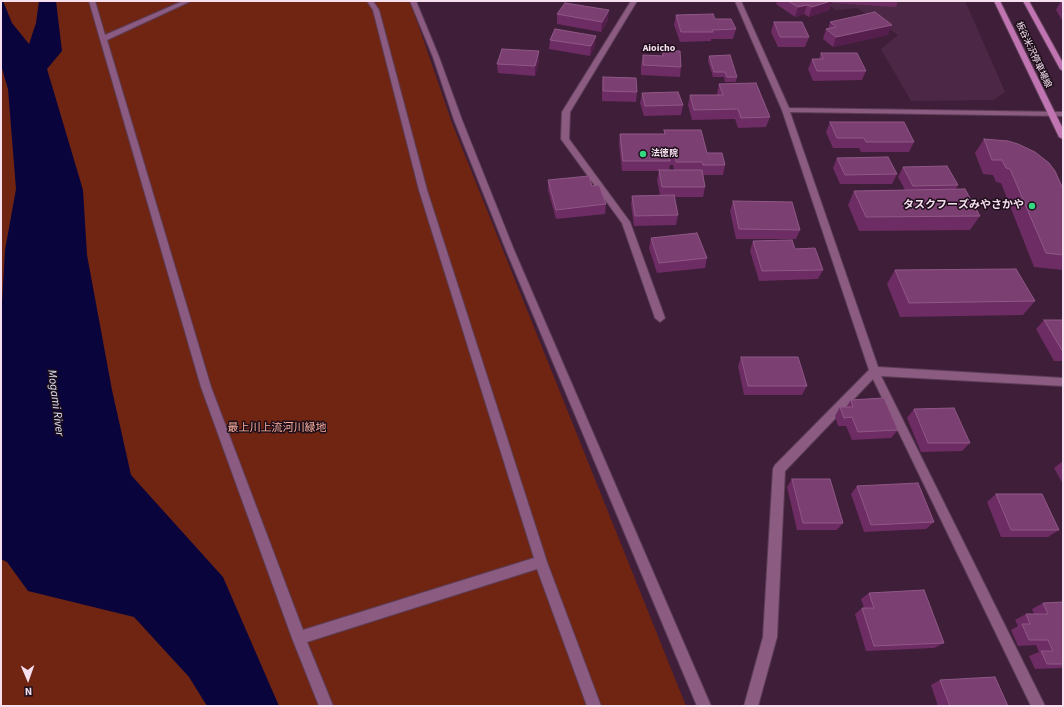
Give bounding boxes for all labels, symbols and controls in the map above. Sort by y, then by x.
street label: 板谷米沢停車場線 [1013,20,1053,90]
district label: Aioicho [643,43,675,55]
marker: 法徳院 [638,149,648,159]
place label: 法徳院 [651,149,678,159]
place label: タスクフーズみやさかや [903,199,1024,213]
marker: タスクフーズみやさかや [1027,201,1037,211]
water label: Mogami River [44,369,66,437]
park label: 最上川上流河川緑地 [228,422,326,436]
north arrow [8,659,48,699]
text: N [25,684,32,699]

